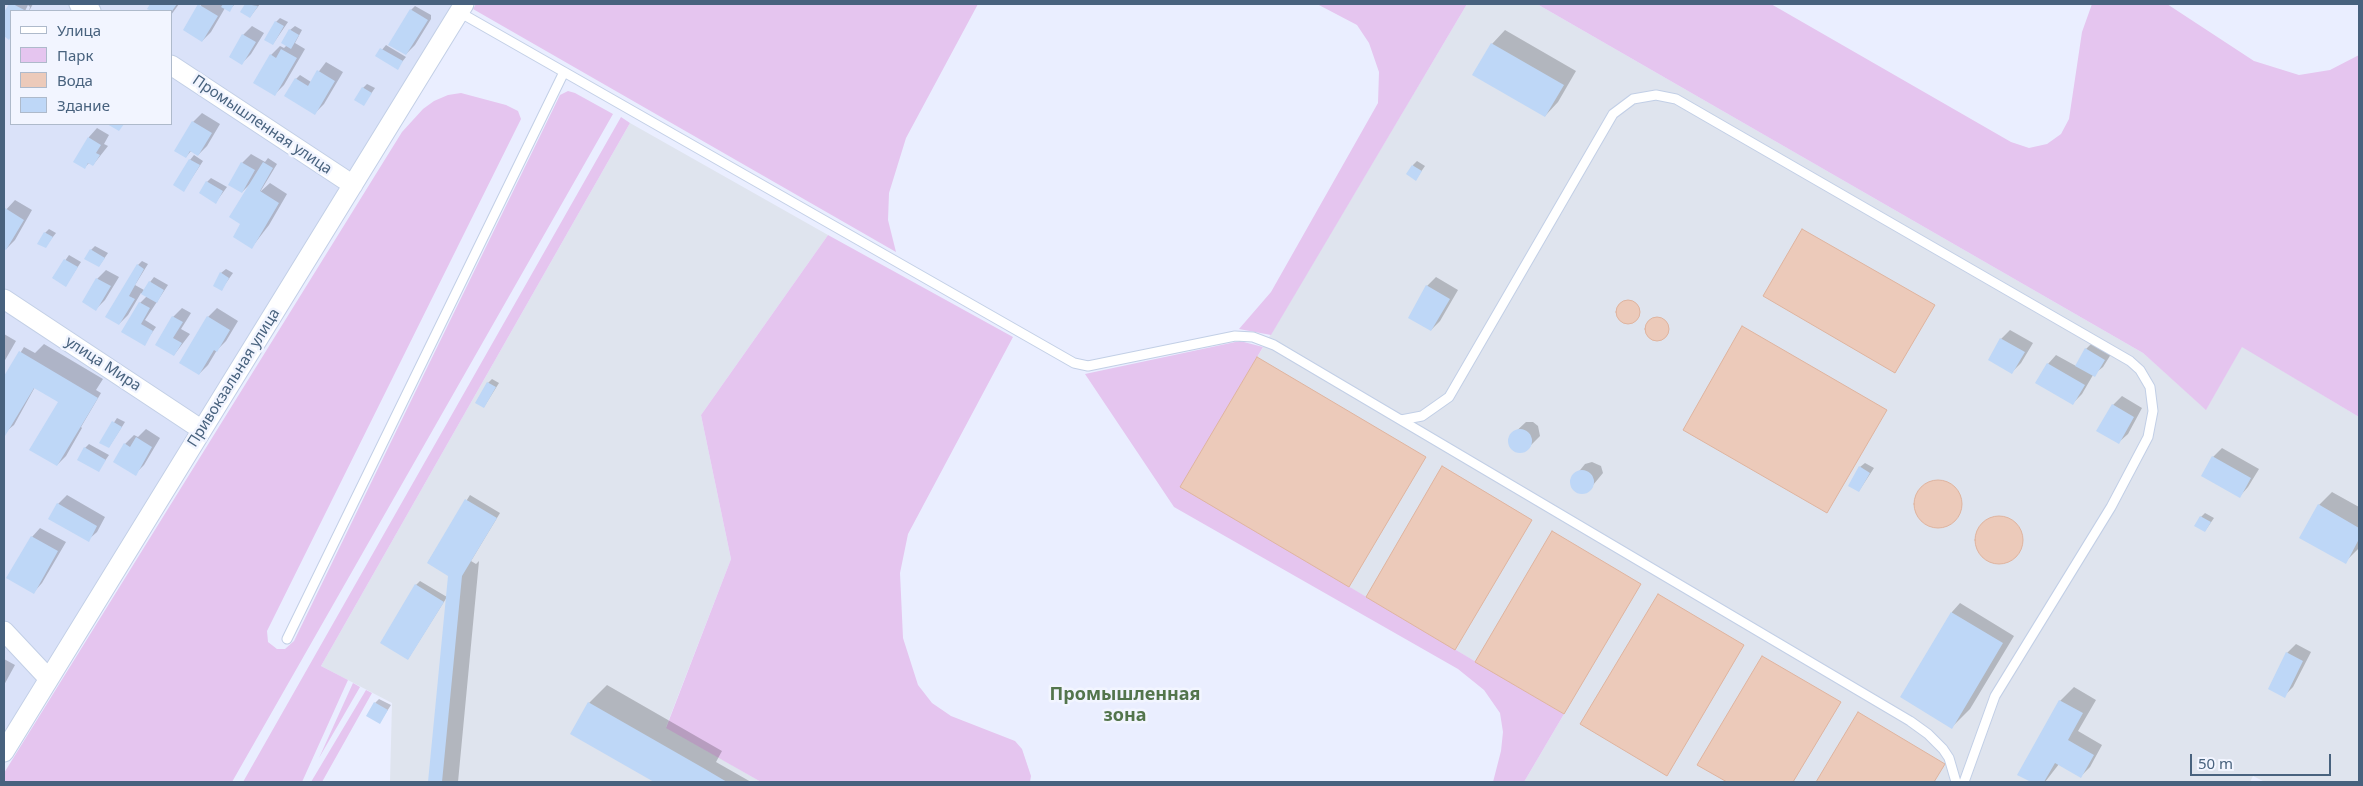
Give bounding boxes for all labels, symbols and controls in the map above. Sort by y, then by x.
legend [10,10,172,125]
text: Улица [57,20,101,40]
text: Парк [57,45,93,65]
text: Вода [57,70,93,90]
street label: Промышленная улица [189,72,335,178]
text: Здание [57,95,110,115]
street label: Привокзальная улица [184,305,284,451]
street label: улица Мира [62,333,144,395]
district label: Промышленная зона [1050,684,1200,726]
scale bar [2193,744,2334,776]
text: 50 m [2198,753,2233,773]

